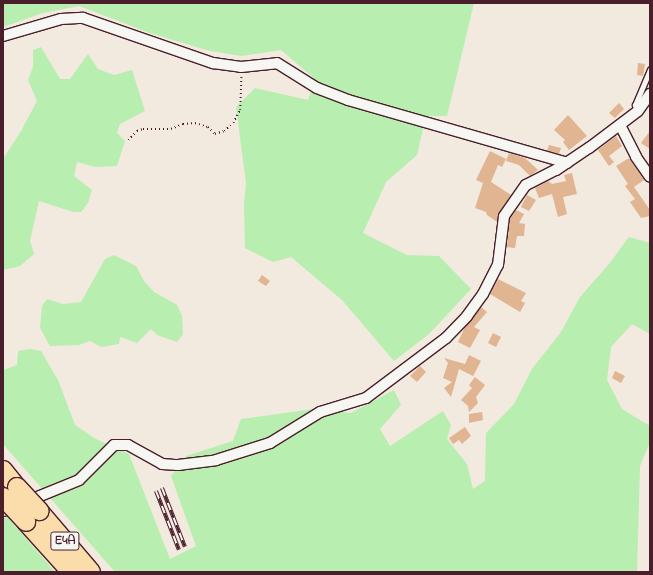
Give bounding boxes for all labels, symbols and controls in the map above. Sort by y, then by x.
road number: E4A [50,530,80,552]

